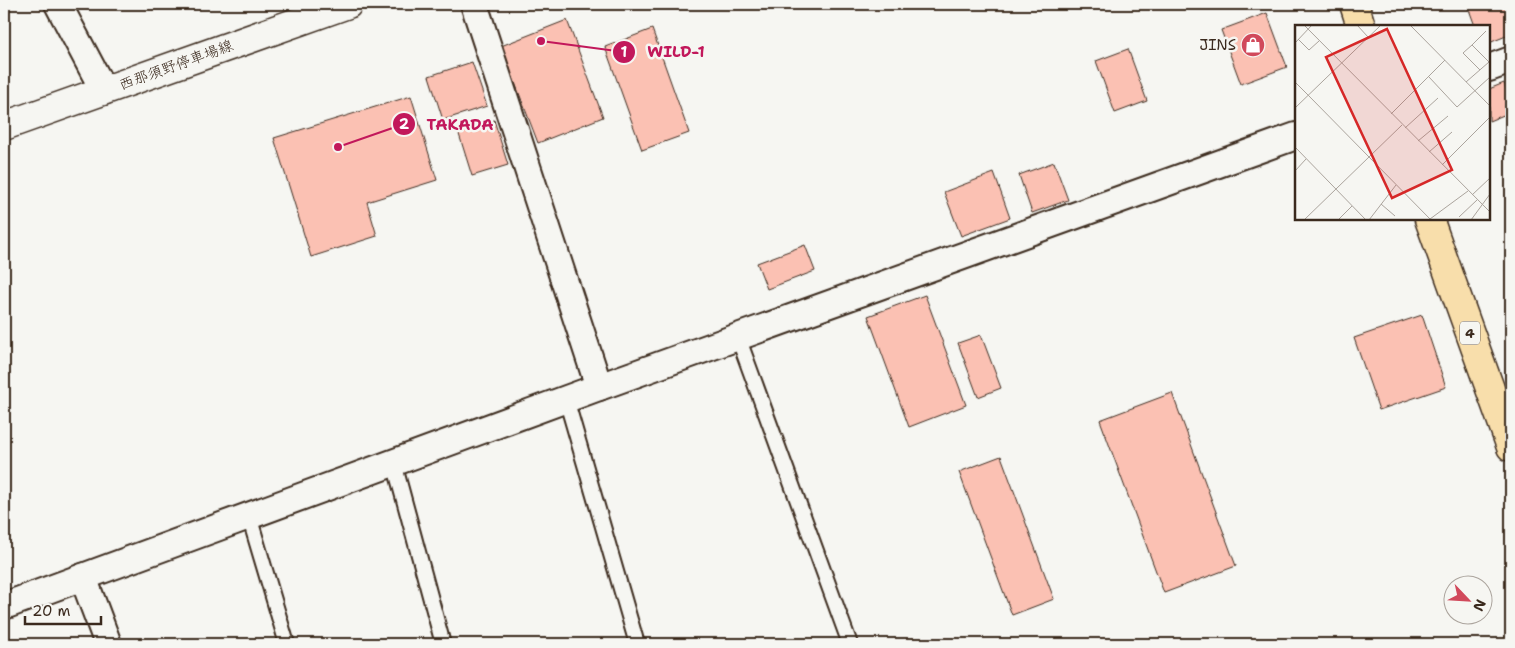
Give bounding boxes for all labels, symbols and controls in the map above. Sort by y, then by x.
inset map [1295,25,1490,220]
shop icon: JINS [1240,32,1266,58]
street label: 西那須野停車場線 [116,35,236,95]
place label: JINS [1199,35,1236,55]
callout: WILD-1 [612,36,714,67]
text: WILD-1 [647,41,705,62]
text: 1 [621,42,628,62]
callout: TAKADA [392,109,504,140]
text: 2 [399,114,410,134]
text: TAKADA [426,114,494,135]
road number: 4 [1460,322,1480,344]
north arrow [1442,576,1492,626]
scale bar [25,593,101,625]
text: N [1469,597,1490,614]
text: 20 m [32,601,71,621]

